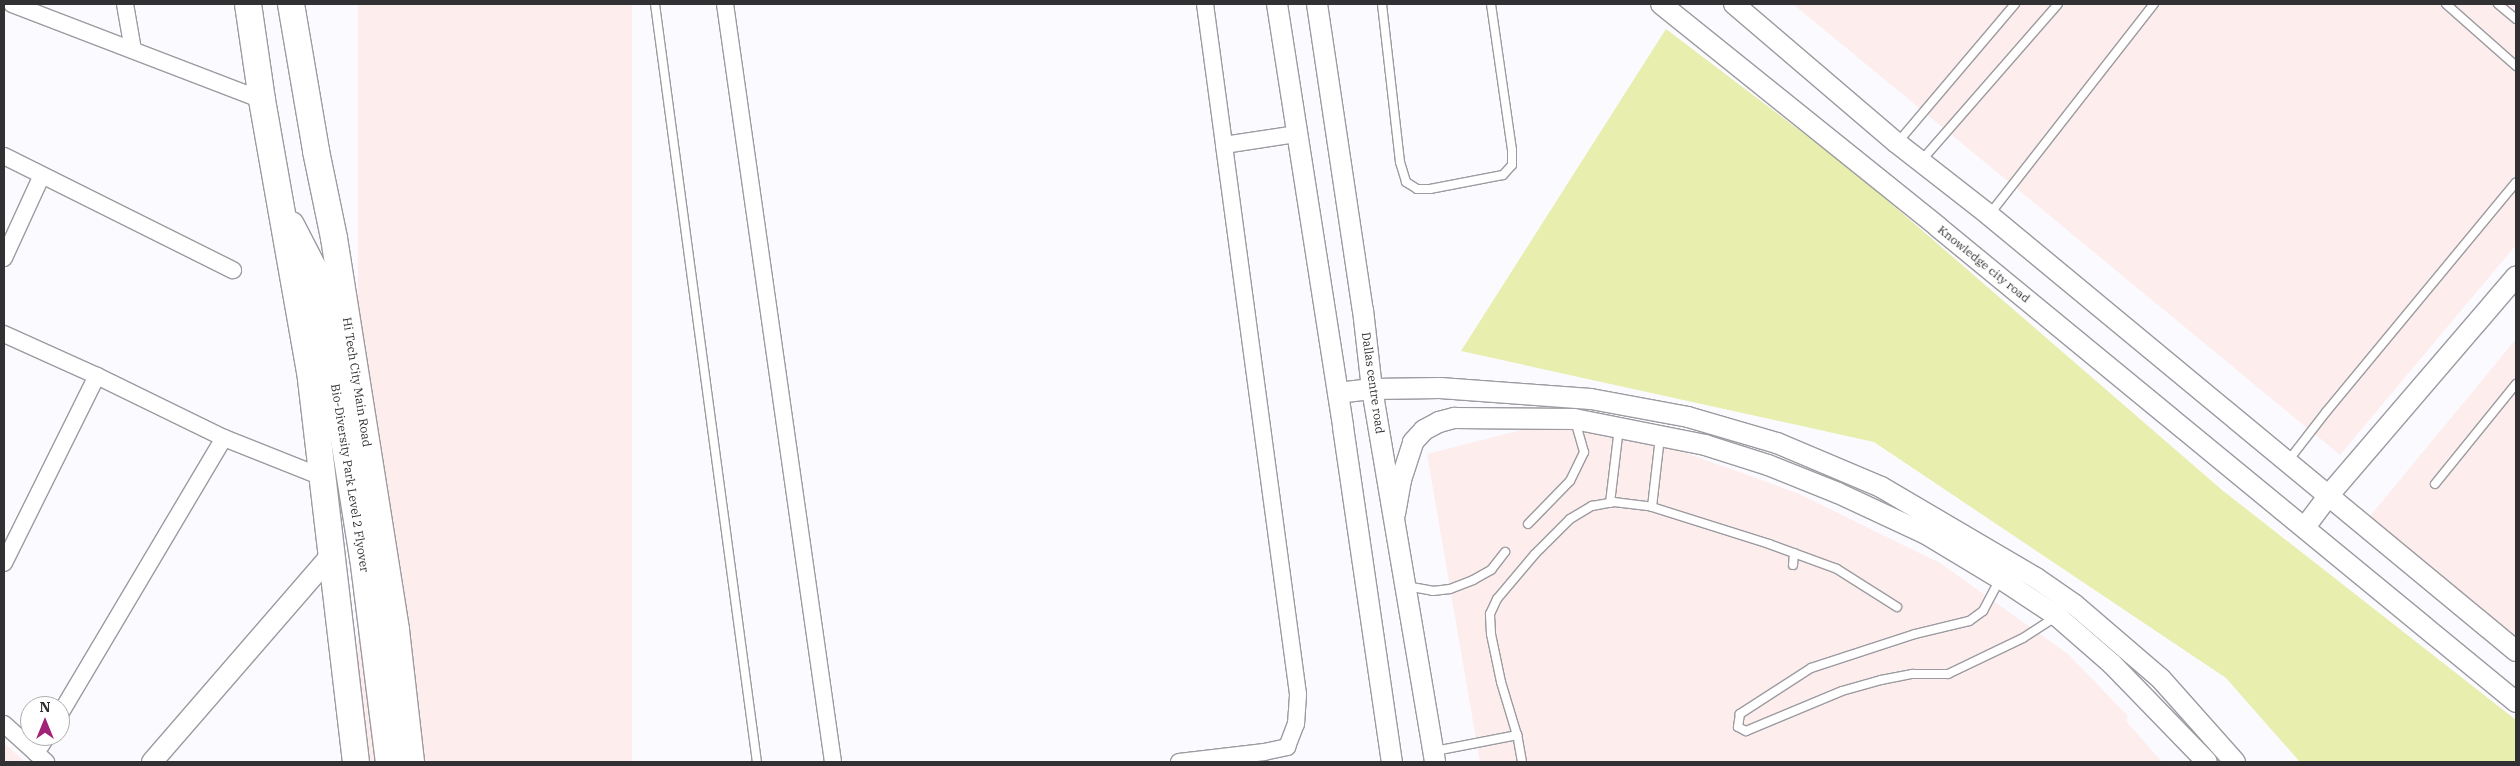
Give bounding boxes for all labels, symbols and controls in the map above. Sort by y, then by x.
street label: Knowledge city road [1935,222,2033,306]
street label: Hi Tech City Main Road [340,316,374,448]
street label: Dallas centre road [1359,331,1387,435]
street label: Bio-Diversity Park Level 2 Flyover [328,383,372,573]
north arrow [20,696,70,746]
text: N [39,698,51,716]

